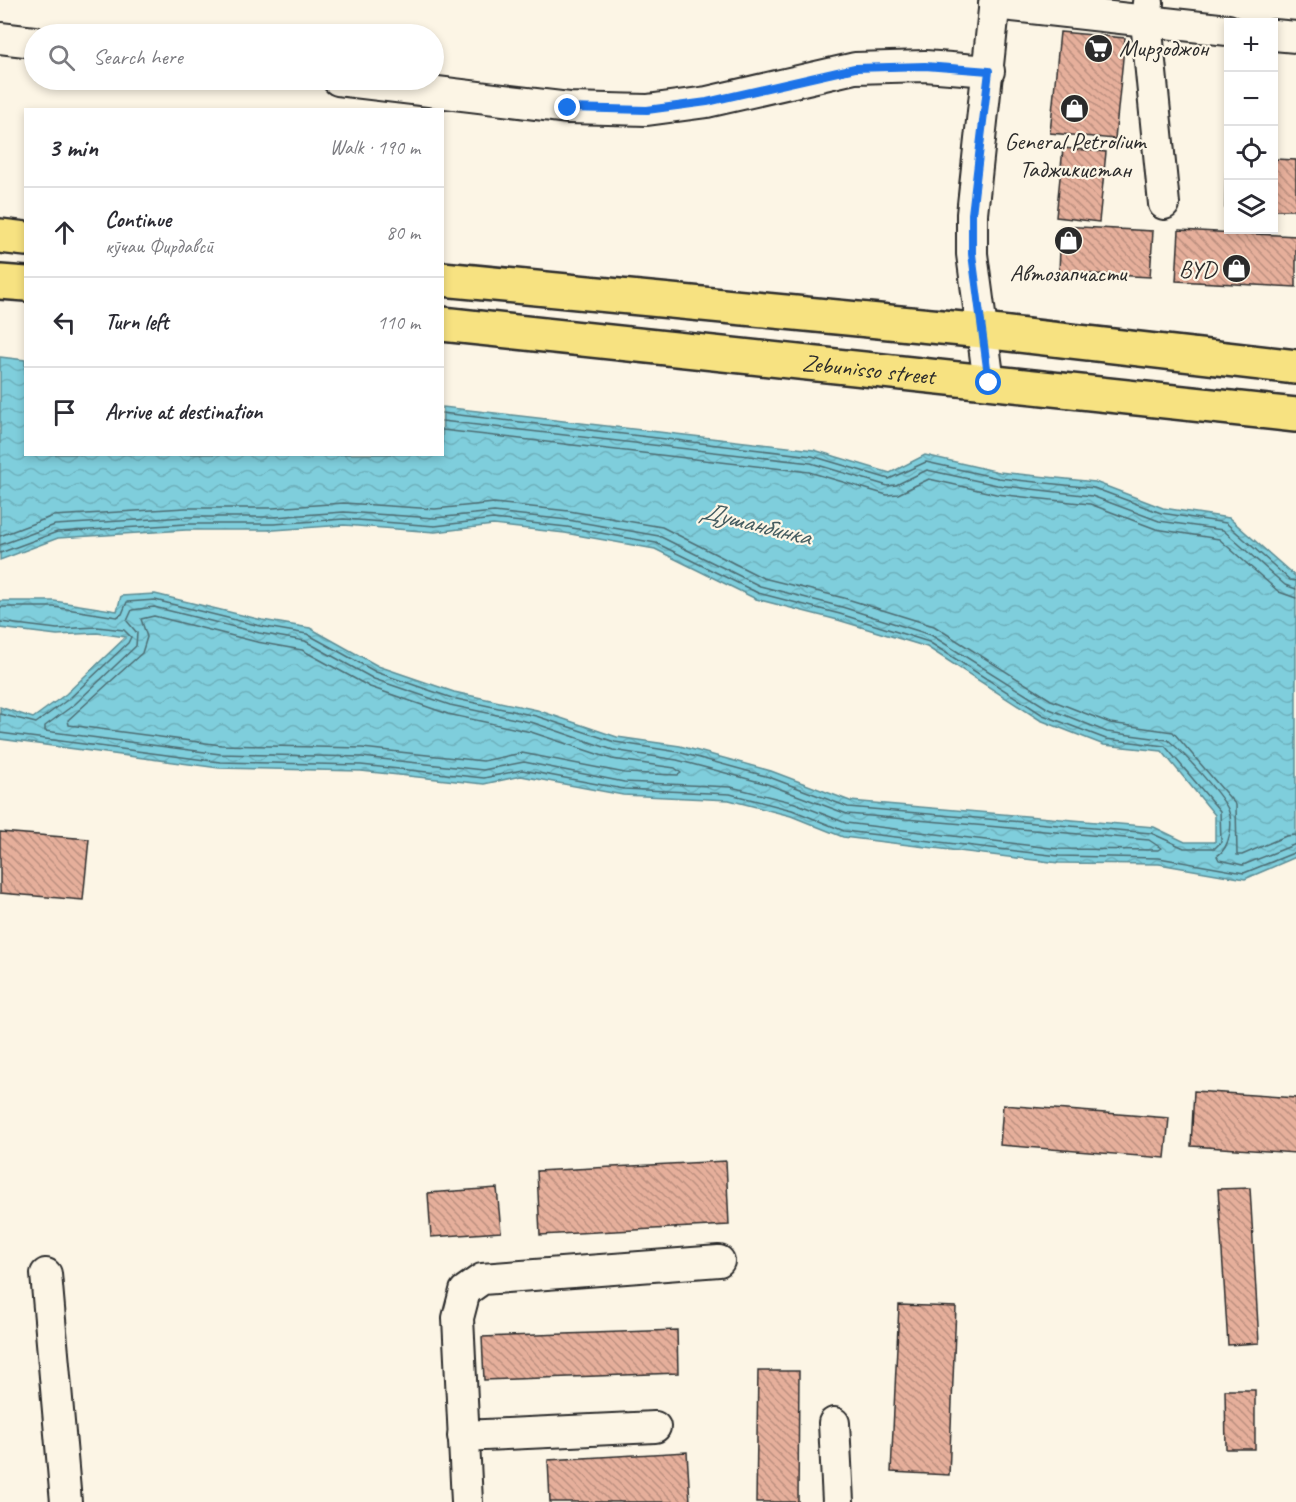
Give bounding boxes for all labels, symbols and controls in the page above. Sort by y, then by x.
map controls [1224,18,1278,234]
button: + [1224,18,1278,72]
search box [24,24,444,90]
supermarket icon: Мирзоджон [1082,32,1114,64]
place label: Мирзоджон [1119,33,1210,63]
icon: search [45,41,78,74]
text: Search here [93,43,183,71]
button: − [1224,72,1278,126]
shop icon: General Petrolium Таджикистан [1059,92,1091,124]
route end [554,94,580,120]
place label: General Petrolium Таджикистан [1005,126,1148,184]
button: locate [1224,126,1278,180]
text: 3 min [48,131,98,164]
text: Walk · 190 m [330,135,420,160]
button: layers [1224,180,1278,234]
text: Continue [105,206,171,234]
icon: ahead [48,216,81,249]
text: 80 m [386,220,420,245]
shop icon: Автозапчасти [1052,224,1084,256]
text: кӯчаи Фирдавсӣ [105,234,213,259]
shop icon: BYD [1221,253,1253,285]
place label: BYD [1179,254,1218,284]
place label: Автозапчасти [1010,258,1128,288]
icon: left [48,306,81,339]
text: Turn left [105,308,169,336]
text: 110 m [377,310,420,335]
street label: Zebunisso street [801,347,938,392]
route start [975,369,1001,395]
icon: arrive [48,396,81,429]
text: Arrive at destination [105,398,262,426]
water label: Душанбинка [696,494,817,554]

